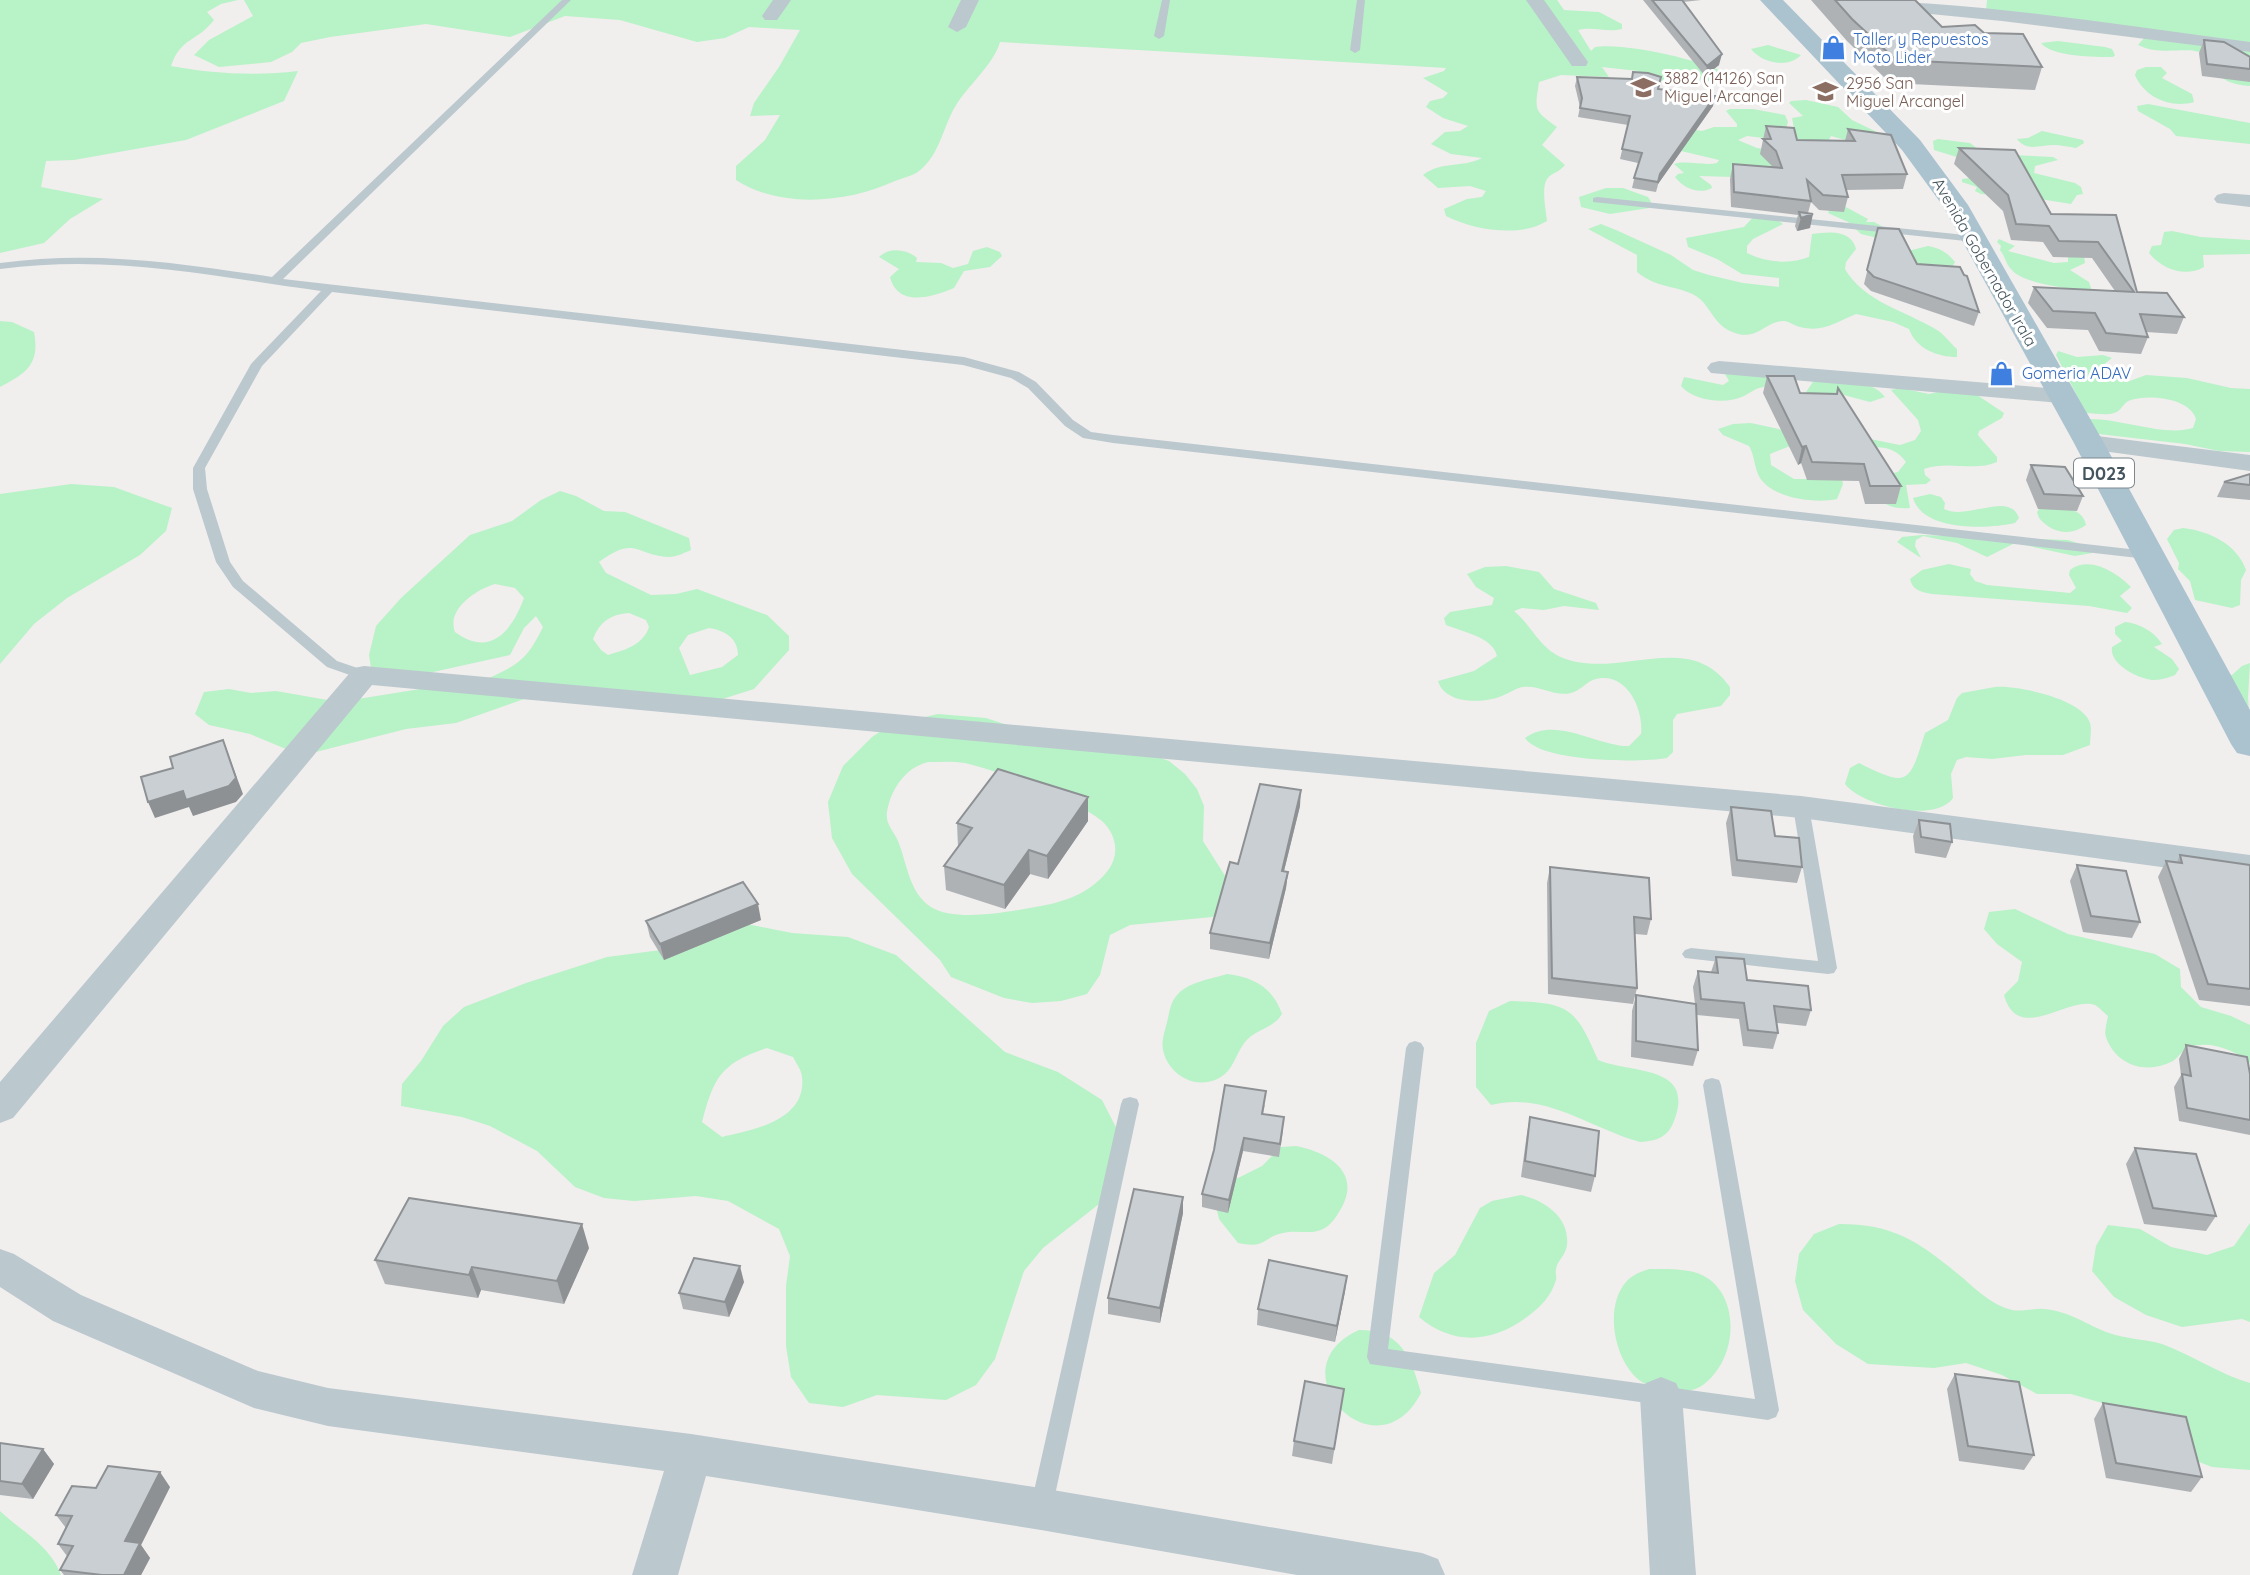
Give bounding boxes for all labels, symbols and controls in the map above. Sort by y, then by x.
place label: Taller y Repuestos Moto Lider [1853,29,1989,67]
shop icon: Taller y Repuestos Moto Lider [1819,34,1847,62]
place label: 3882 (14126) San Miguel Arcangel [1664,68,1785,106]
school or university icon: 3882 (14126) San Miguel Arcangel [1630,73,1658,101]
place label: 2956 San Miguel Arcangel [1846,73,1964,111]
school or university icon: 2956 San Miguel Arcangel [1812,78,1840,106]
street label: Avenida Gobernador Irala [1929,174,2041,350]
shop icon: Gomeria ADAV [1988,359,2016,387]
place label: Gomeria ADAV [2022,363,2132,383]
road number: D023 [2074,458,2134,488]

